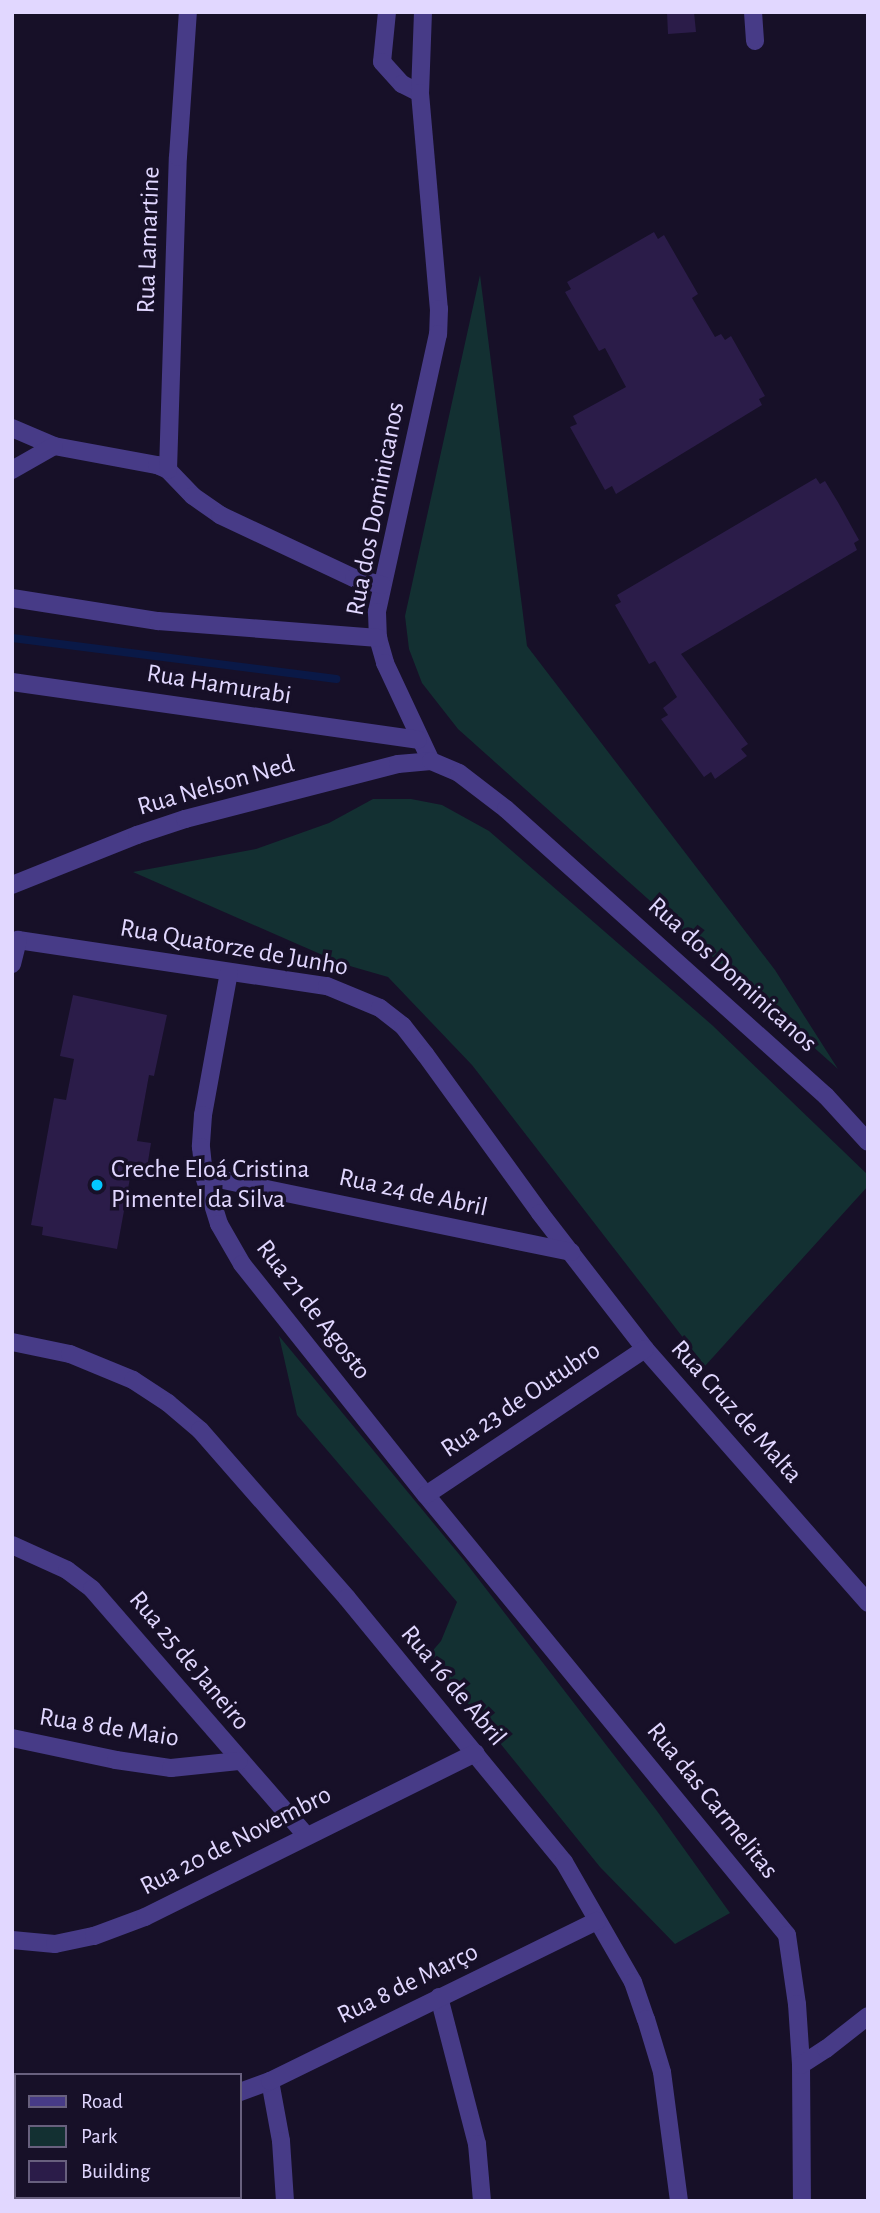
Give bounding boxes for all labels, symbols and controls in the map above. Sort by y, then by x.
street label: Rua Lamartine [131,166,167,314]
street label: Rua dos Dominicanos [340,400,412,618]
street label: Rua Hamurabi [144,658,294,712]
street label: Rua Nelson Ned [134,749,298,823]
street label: Rua dos Dominicanos [641,891,823,1059]
street label: Rua Quatorze de Junho [118,913,350,983]
place label: Creche Eloá Cristina Pimentel da Silva [111,1154,309,1216]
street label: Rua 24 de Abril [336,1162,490,1224]
marker: Creche Eloá Cristina Pimentel da Silva [89,1177,105,1193]
street label: Rua 21 de Agosto [249,1234,377,1386]
street label: Rua Cruz de Malta [664,1334,808,1490]
street label: Rua 23 de Outubro [435,1335,607,1465]
street label: Rua 25 de Janeiro [122,1585,256,1737]
street label: Rua 16 de Abril [394,1619,512,1753]
street label: Rua 8 de Maio [37,1702,181,1754]
street label: Rua das Carmelitas [639,1717,785,1885]
street label: Rua 20 de Novembro [135,1779,337,1903]
street label: Rua 8 de Março [332,1936,484,2032]
legend [14,2073,242,2199]
text: Road [81,2091,123,2112]
text: Park [81,2126,117,2147]
text: Building [81,2161,150,2182]

